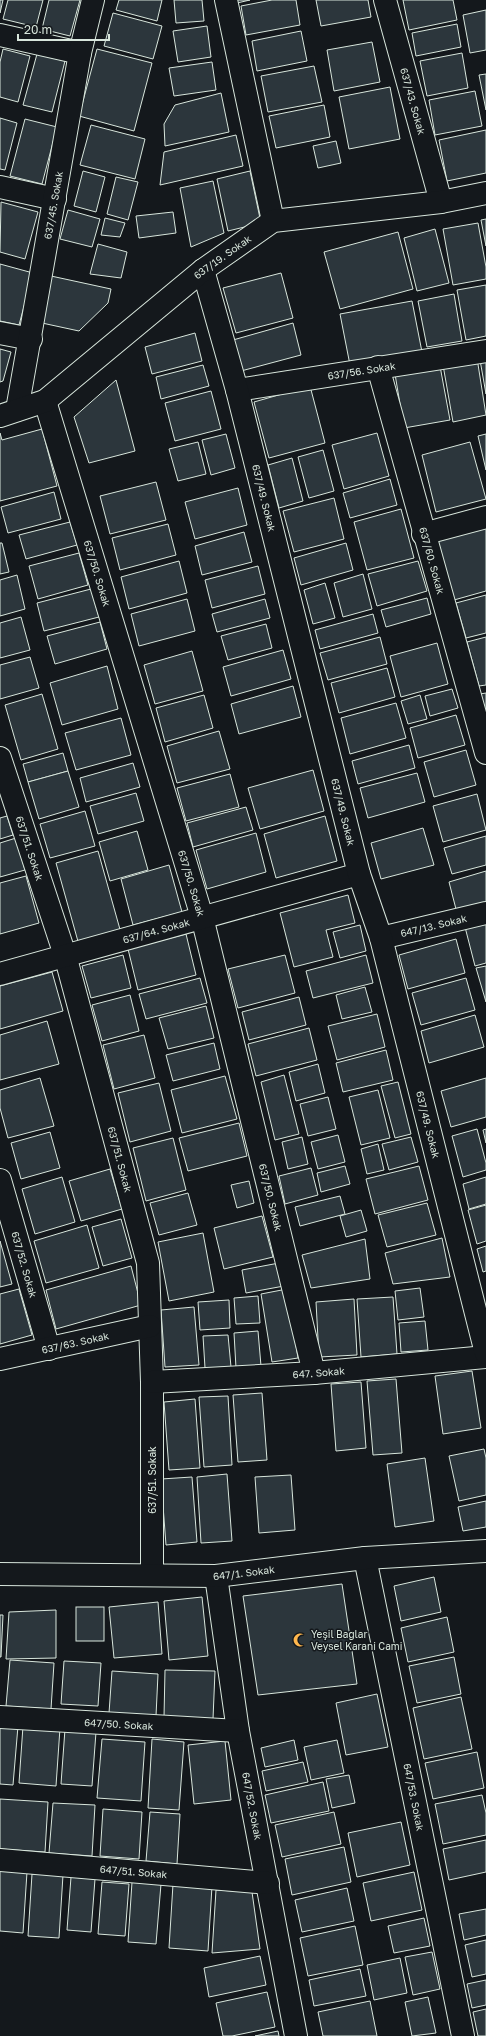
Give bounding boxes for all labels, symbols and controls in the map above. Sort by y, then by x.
scale bar [18,16,109,42]
text: 20 m [24,22,52,37]
street label: 637/43. Sokak [398,66,428,136]
street label: 637/45. Sokak [41,170,65,240]
street label: 637/19. Sokak [191,232,254,281]
street label: 637/56. Sokak [327,359,397,382]
street label: 637/49. Sokak [250,463,279,533]
street label: 637/60. Sokak [417,526,447,596]
street label: 637/50. Sokak [82,539,113,608]
street label: 637/49. Sokak [329,777,358,847]
street label: 637/51. Sokak [13,814,46,882]
street label: 637/50. Sokak [176,848,208,918]
street label: 647/13. Sokak [399,912,468,939]
street label: 637/64. Sokak [121,915,191,946]
street label: 637/49. Sokak [414,1090,443,1160]
street label: 637/51. Sokak [105,1125,135,1194]
street label: 637/50. Sokak [257,1162,285,1233]
street label: 637/52. Sokak [9,1230,40,1299]
street label: 637/63. Sokak [40,1329,110,1356]
street label: 647. Sokak [292,1364,346,1380]
street label: 637/51. Sokak [146,1446,158,1514]
street label: 647/1. Sokak [212,1563,276,1582]
place label: Yeşil Bağlar Veysel Karani Cami [311,1628,402,1652]
mosque icon: Yeşil Bağlar Veysel Karani Cami [292,1632,308,1648]
street label: 647/50. Sokak [84,1716,154,1732]
street label: 647/53. Sokak [401,1762,427,1832]
street label: 647/52. Sokak [240,1771,265,1841]
street label: 647/51. Sokak [99,1863,168,1880]

